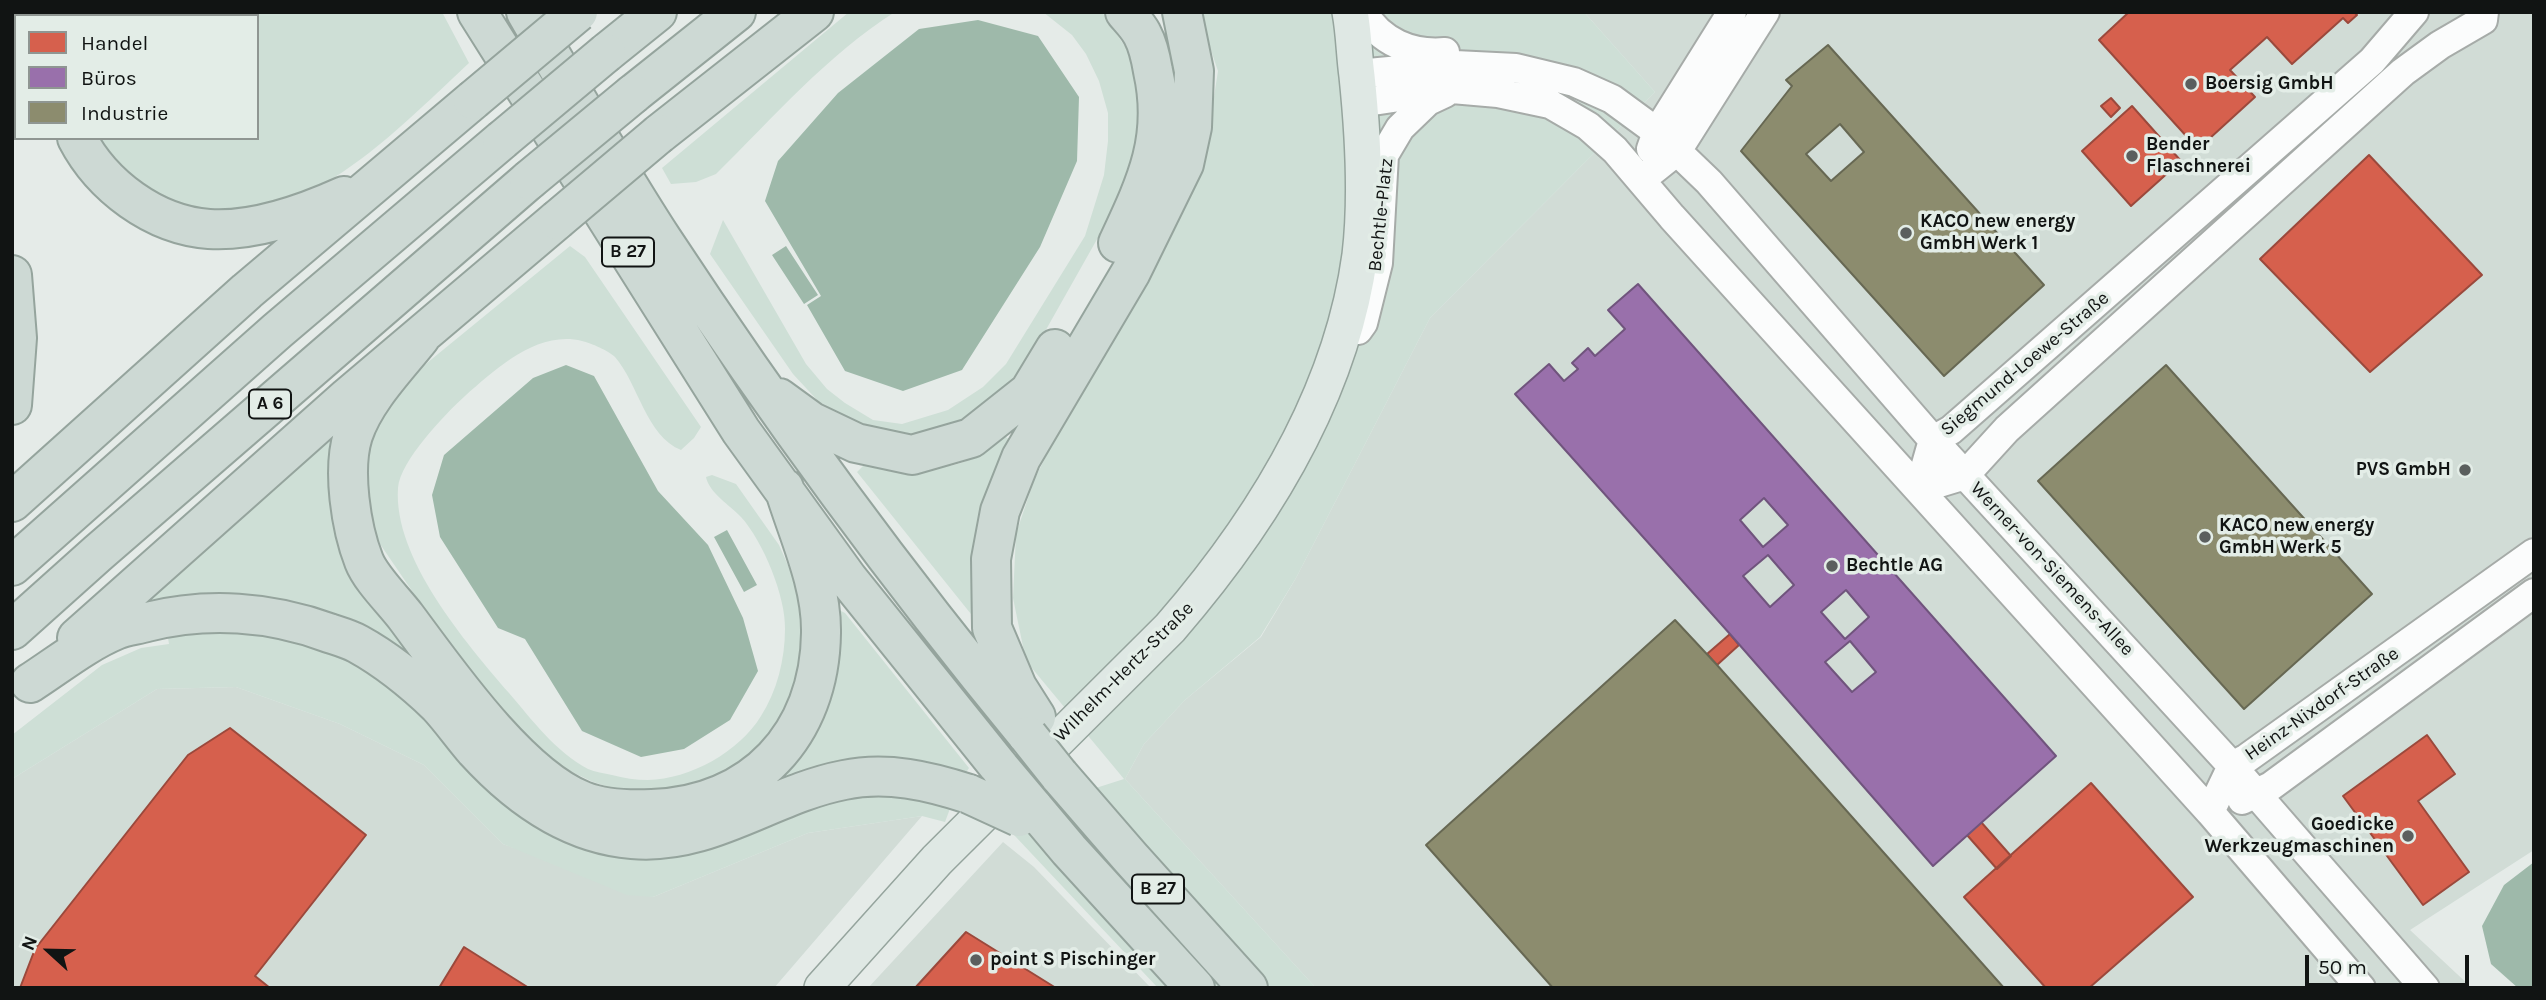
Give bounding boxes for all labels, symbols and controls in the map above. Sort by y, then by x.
legend [14,14,259,140]
text: Handel [81,31,148,55]
text: Büros [81,66,137,90]
place label: Boersig GmbH [2205,73,2334,95]
marker: Boersig GmbH [2183,76,2199,92]
text: Industrie [81,101,168,125]
place label: Bender Flaschnerei [2146,134,2251,178]
marker: Bender Flaschnerei [2124,148,2140,164]
street label: Bechtle-Platz [1364,157,1398,273]
place label: KACO new energy GmbH Werk 1 [1920,211,2075,255]
marker: KACO new energy GmbH Werk 1 [1898,225,1914,241]
road number: B 27 [602,238,654,266]
street label: Siegmund-Loewe-Straße [1936,287,2114,441]
road number: A 6 [249,390,291,418]
place label: PVS GmbH [2356,459,2451,481]
marker: PVS GmbH [2457,462,2473,478]
street label: Werner-von-Siemens-Allee [1965,477,2139,661]
place label: KACO new energy GmbH Werk 5 [2219,515,2374,559]
marker: KACO new energy GmbH Werk 5 [2197,529,2213,545]
place label: Bechtle AG [1846,555,1943,577]
marker: Bechtle AG [1824,558,1840,574]
street label: Wilhelm-Hertz-Straße [1049,597,1199,747]
street label: Heinz-Nixdorf-Straße [2241,642,2403,766]
place label: Goedicke Werkzeugmaschinen [2205,814,2394,858]
marker: Goedicke Werkzeugmaschinen [2400,828,2416,844]
road number: B 27 [1132,874,1184,904]
north arrow [14,916,84,986]
text: N [17,933,42,954]
scale bar [2308,940,2472,984]
place label: point S Pischinger [990,949,1155,971]
marker: point S Pischinger [968,952,984,968]
text: 50 m [2318,955,2367,979]

